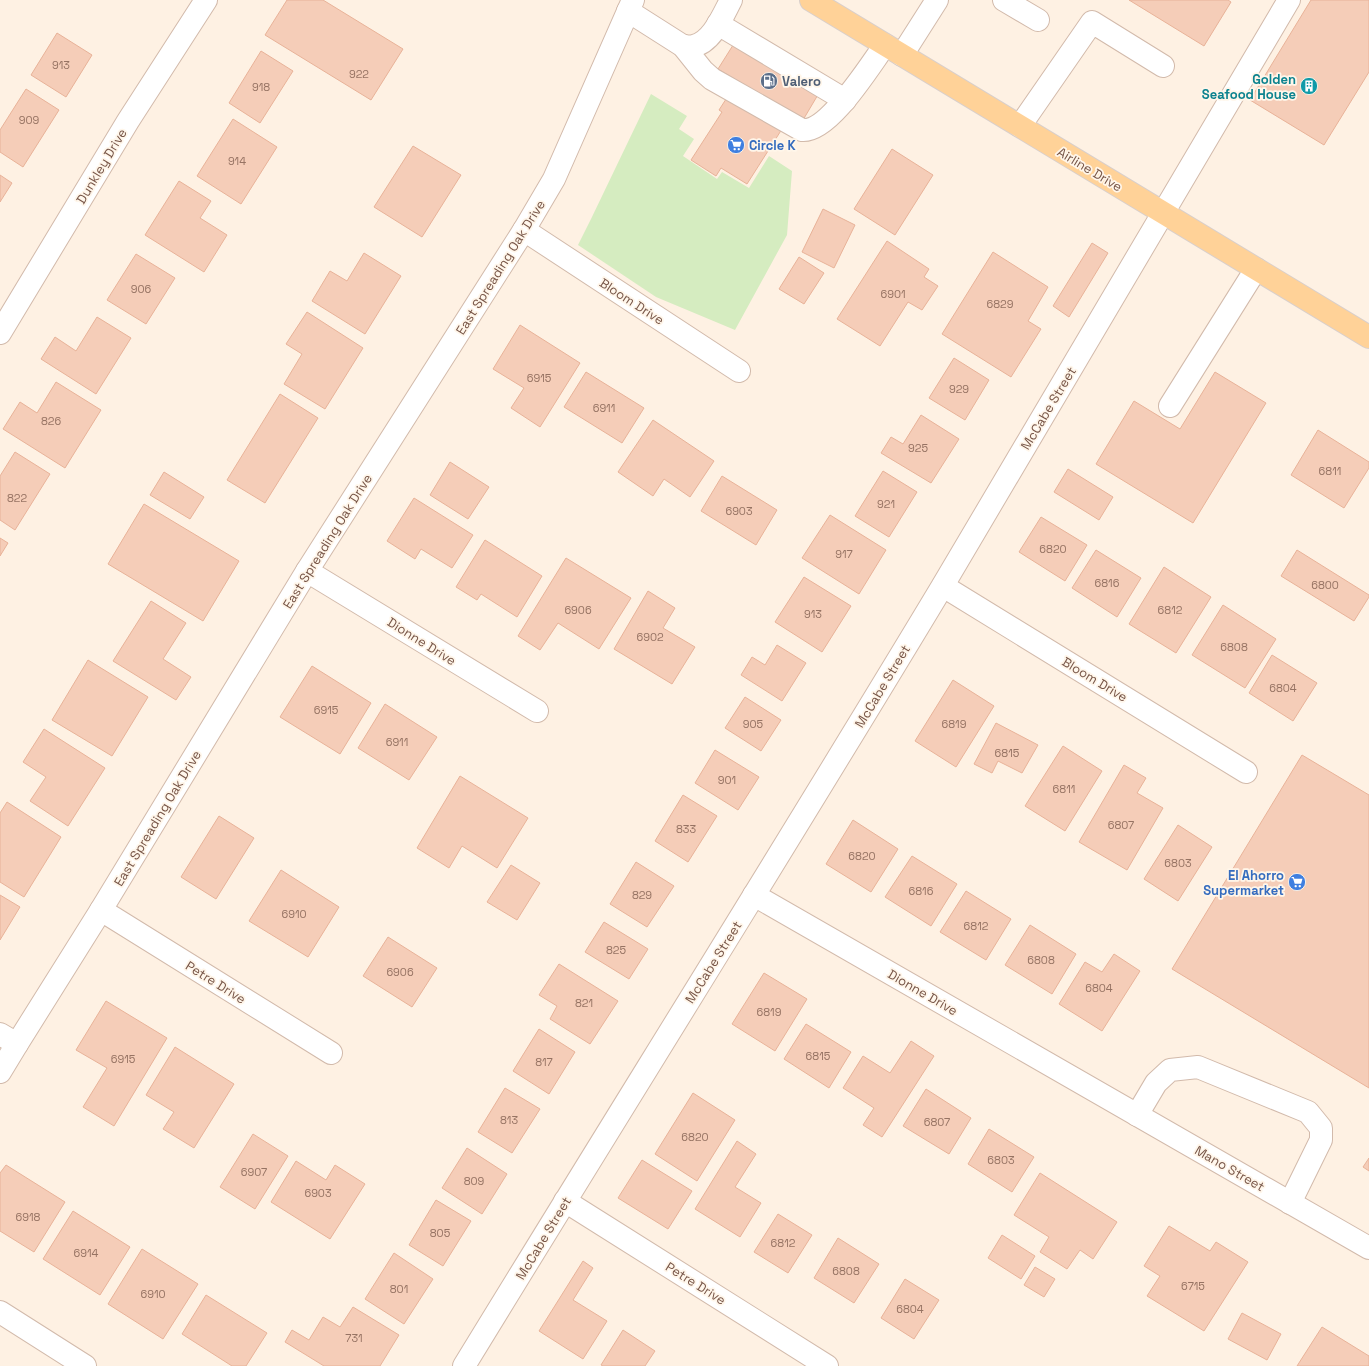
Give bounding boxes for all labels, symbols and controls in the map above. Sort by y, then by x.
house number: 913 [52,58,70,72]
house number: 922 [349,67,369,81]
fuel station icon: Valero [759,71,779,91]
place label: Golden Seafood House [1202,71,1296,103]
place label: Valero [782,73,821,90]
building icon: Golden Seafood House [1299,76,1319,96]
house number: 918 [252,80,270,94]
house number: 909 [19,113,40,127]
street label: Dunkley Drive [72,126,131,207]
supermarket icon: Circle K [726,135,746,155]
place label: Circle K [749,137,797,154]
street label: Airline Drive [1054,143,1125,195]
house number: 914 [228,154,246,168]
street label: East Spreading Oak Drive [452,197,549,338]
street label: Bloom Drive [596,274,667,329]
house number: 906 [131,282,152,296]
house number: 6901 [880,287,906,301]
house number: 6829 [987,297,1014,311]
street label: McCabe Street [1017,364,1080,453]
house number: 6915 [527,371,552,385]
house number: 929 [949,382,969,396]
house number: 6911 [593,401,615,415]
house number: 826 [41,414,61,428]
house number: 925 [908,441,928,455]
house number: 6811 [1319,464,1341,478]
street label: East Spreading Oak Drive [279,471,376,612]
house number: 822 [7,491,27,505]
house number: 921 [877,497,895,511]
house number: 6903 [725,504,753,518]
house number: 6820 [1039,542,1067,556]
house number: 917 [835,547,853,561]
house number: 6816 [1095,576,1120,590]
house number: 6800 [1311,578,1339,592]
house number: 6906 [564,603,592,617]
house number: 6812 [1158,603,1183,617]
house number: 913 [804,607,822,621]
street label: Dionne Drive [384,614,459,669]
house number: 6902 [636,630,664,644]
house number: 6808 [1220,640,1248,654]
street label: McCabe Street [851,642,914,731]
street label: Bloom Drive [1059,653,1131,706]
house number: 6804 [1269,681,1297,695]
house number: 6915 [314,703,339,717]
house number: 905 [743,717,764,731]
house number: 6819 [942,717,967,731]
house number: 6911 [386,735,408,749]
house number: 6815 [995,746,1020,760]
street label: East Spreading Oak Drive [110,747,205,889]
house number: 901 [718,773,736,787]
house number: 6811 [1053,782,1075,796]
house number: 6807 [1108,818,1134,832]
house number: 833 [676,822,696,836]
house number: 6820 [848,849,876,863]
house number: 6803 [1164,856,1192,870]
place label: El Ahorro Supermarket [1203,867,1284,899]
supermarket icon: El Ahorro Supermarket [1287,872,1307,892]
house number: 6816 [909,884,934,898]
house number: 829 [632,888,652,902]
house number: 6910 [281,907,307,921]
street label: McCabe Street [681,918,746,1007]
house number: 6812 [964,919,989,933]
house number: 825 [606,943,626,957]
house number: 6808 [1027,953,1055,967]
street label: Petre Drive [182,957,249,1008]
house number: 6906 [386,965,414,979]
street label: Dionne Drive [885,966,961,1019]
house number: 6804 [1085,981,1113,995]
house number: 821 [575,996,593,1010]
house number: 6819 [757,1005,782,1019]
house number: 6815 [806,1049,831,1063]
house number: 6915 [111,1052,136,1066]
house number: 817 [535,1055,553,1069]
house number: 813 [500,1113,518,1127]
house number: 6807 [924,1115,950,1129]
house number: 6820 [681,1130,709,1144]
street label: Mano Street [1192,1142,1268,1195]
house number: 6803 [987,1153,1015,1167]
house number: 6907 [241,1165,267,1179]
house number: 809 [464,1174,485,1188]
house number: 6903 [304,1186,332,1200]
street label: McCabe Street [512,1194,575,1283]
house number: 6918 [16,1210,41,1224]
house number: 805 [430,1226,451,1240]
house number: 6812 [771,1236,796,1250]
house number: 6914 [74,1246,99,1260]
street label: Petre Drive [662,1258,729,1309]
house number: 6808 [832,1264,860,1278]
house number: 6715 [1181,1279,1205,1293]
house number: 801 [390,1282,408,1296]
house number: 6910 [140,1287,166,1301]
house number: 6804 [896,1302,924,1316]
house number: 731 [345,1331,363,1345]

